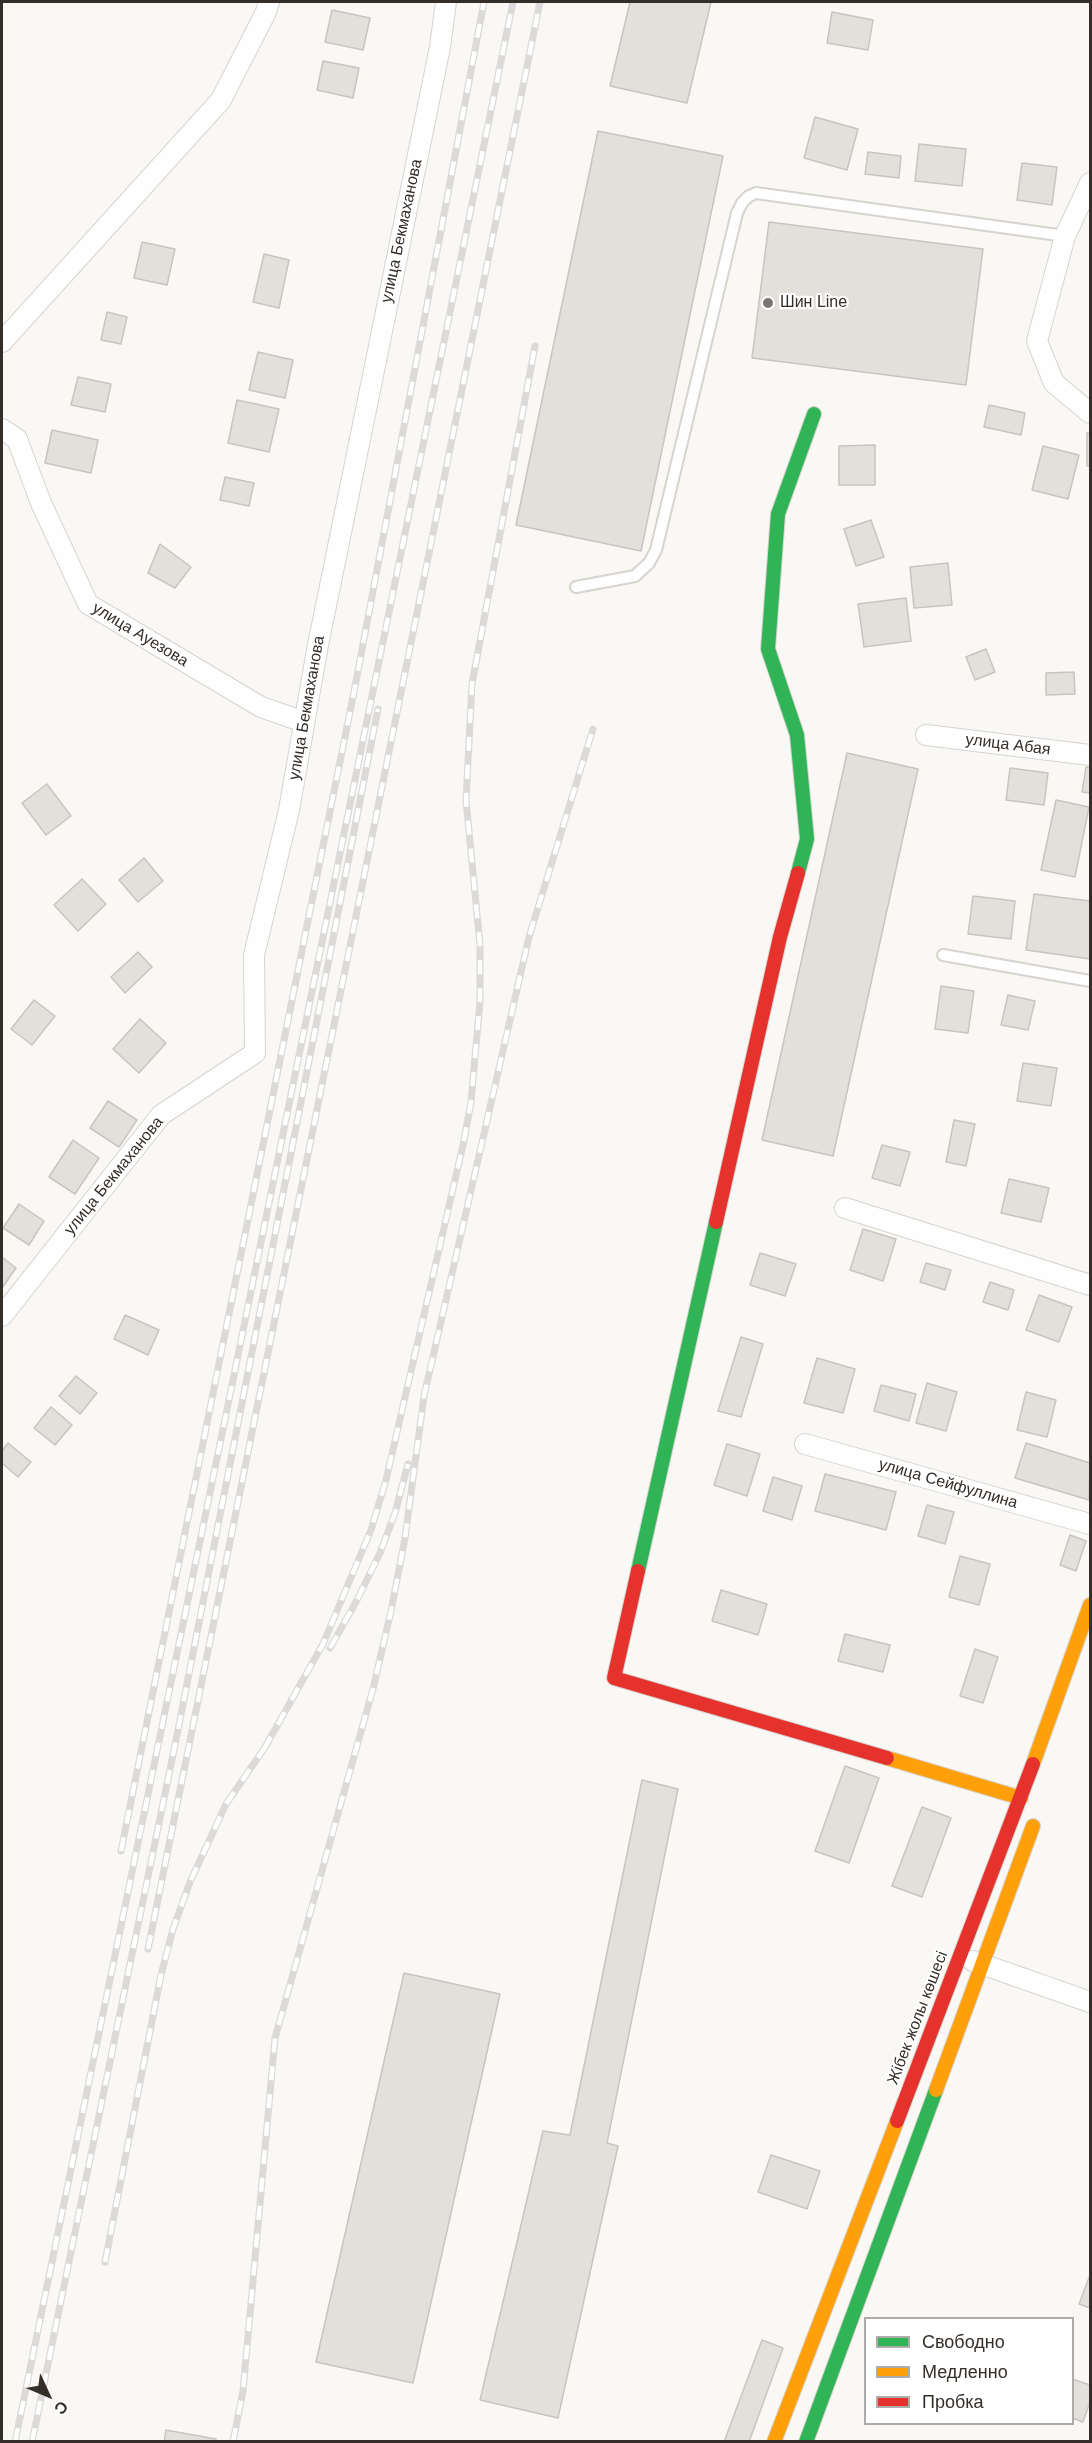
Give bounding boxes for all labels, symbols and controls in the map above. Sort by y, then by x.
street label: улица Бекмаханова [377,157,427,305]
place label: Шин Line [780,293,847,313]
marker: Шин Line [761,296,775,310]
street label: улица Ауезова [89,599,191,671]
street label: улица Бекмаханова [285,634,329,782]
street label: улица Абая [964,730,1052,760]
street label: улица Бекмаханова [60,1113,168,1239]
street label: улица Сейфуллина [876,1455,1020,1513]
street label: Жібек жолы көшесі [884,1949,952,2087]
legend [864,2317,1074,2425]
text: Свободно [922,2332,1005,2352]
text: Медленно [922,2362,1008,2382]
north arrow [18,2365,78,2425]
text: Пробка [922,2392,984,2412]
text: С [51,2398,71,2418]

